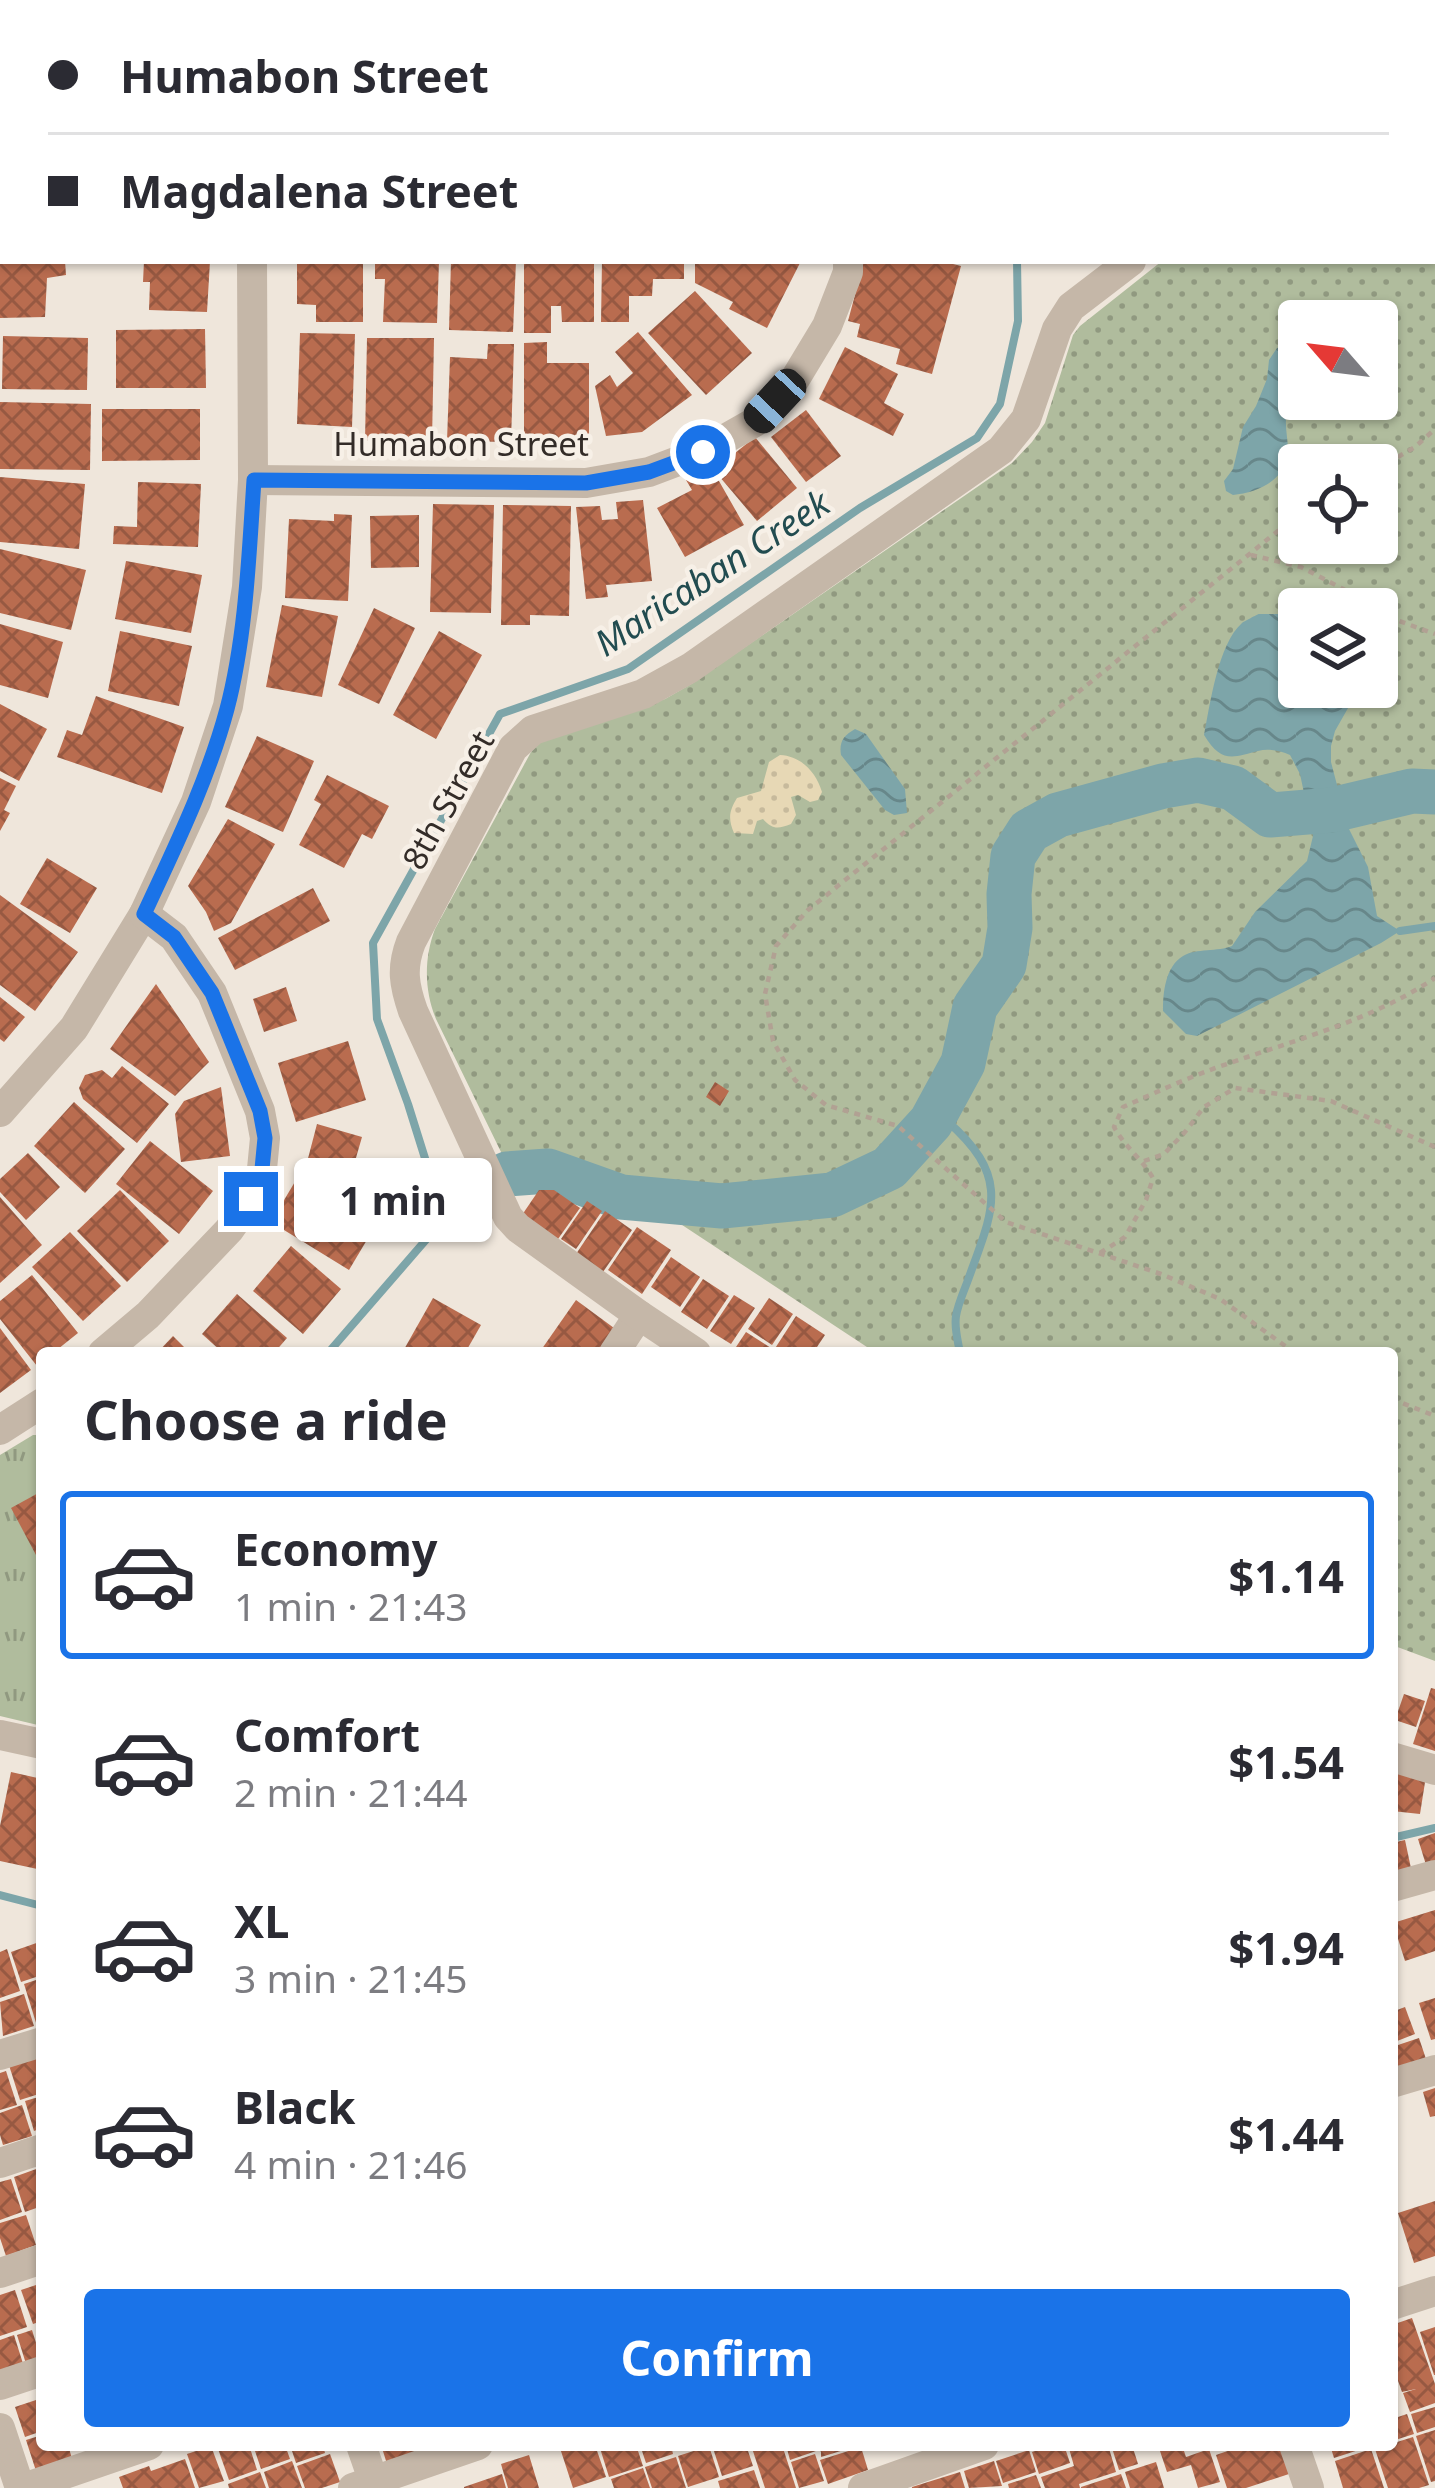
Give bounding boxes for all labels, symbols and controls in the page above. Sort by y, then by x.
text: Humabon Street [120,45,489,106]
text: Magdalena Street [120,160,518,221]
north arrow [1278,300,1398,420]
map controls [1278,300,1398,708]
car [737,362,813,440]
street label: Humabon Street [333,421,589,466]
route start [676,425,730,479]
button: locate [1278,444,1398,564]
water label: Maricaban Creek [585,478,840,667]
button: layers [1278,588,1398,708]
street label: 8th Street [391,722,504,877]
callout: 1 min [293,1157,491,1241]
route end [224,1172,278,1226]
text: 1 min [339,1173,447,1226]
text: Choose a ride [84,1382,448,1456]
text: Economy [234,1518,438,1579]
icon: car [90,1521,198,1629]
text: $1.14 [1228,1545,1344,1606]
text: 1 min · 21:43 [234,1579,468,1632]
text: Comfort [234,1704,420,1765]
icon: car [90,1707,198,1815]
text: $1.54 [1228,1731,1344,1792]
text: 2 min · 21:44 [234,1765,468,1818]
text: XL [234,1890,289,1951]
icon: car [90,1893,198,2001]
text: $1.94 [1228,1917,1344,1978]
text: 3 min · 21:45 [234,1951,468,2004]
text: Black [234,2076,355,2137]
icon: car [90,2079,198,2187]
text: $1.44 [1228,2103,1344,2164]
text: 4 min · 21:46 [234,2137,468,2190]
button: Confirm [84,2289,1350,2427]

